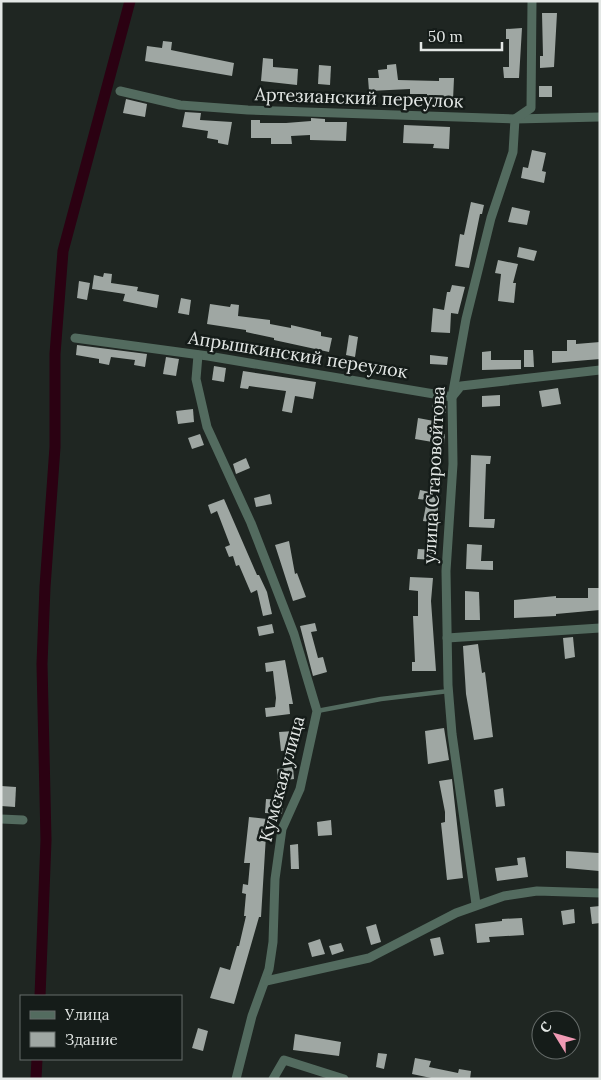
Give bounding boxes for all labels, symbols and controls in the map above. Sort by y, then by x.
scale bar [421,20,502,52]
text: 50 m [428,27,463,46]
street label: Артезианский переулок [253,82,464,113]
street label: Апрышкинский переулок [186,326,410,383]
street label: улица Старовойтова [417,386,450,564]
street label: Кумская улица [254,713,309,844]
legend [20,995,182,1060]
text: Улица [64,1005,110,1024]
north arrow [531,1010,581,1060]
text: С [536,1018,556,1036]
text: Здание [65,1030,118,1049]

